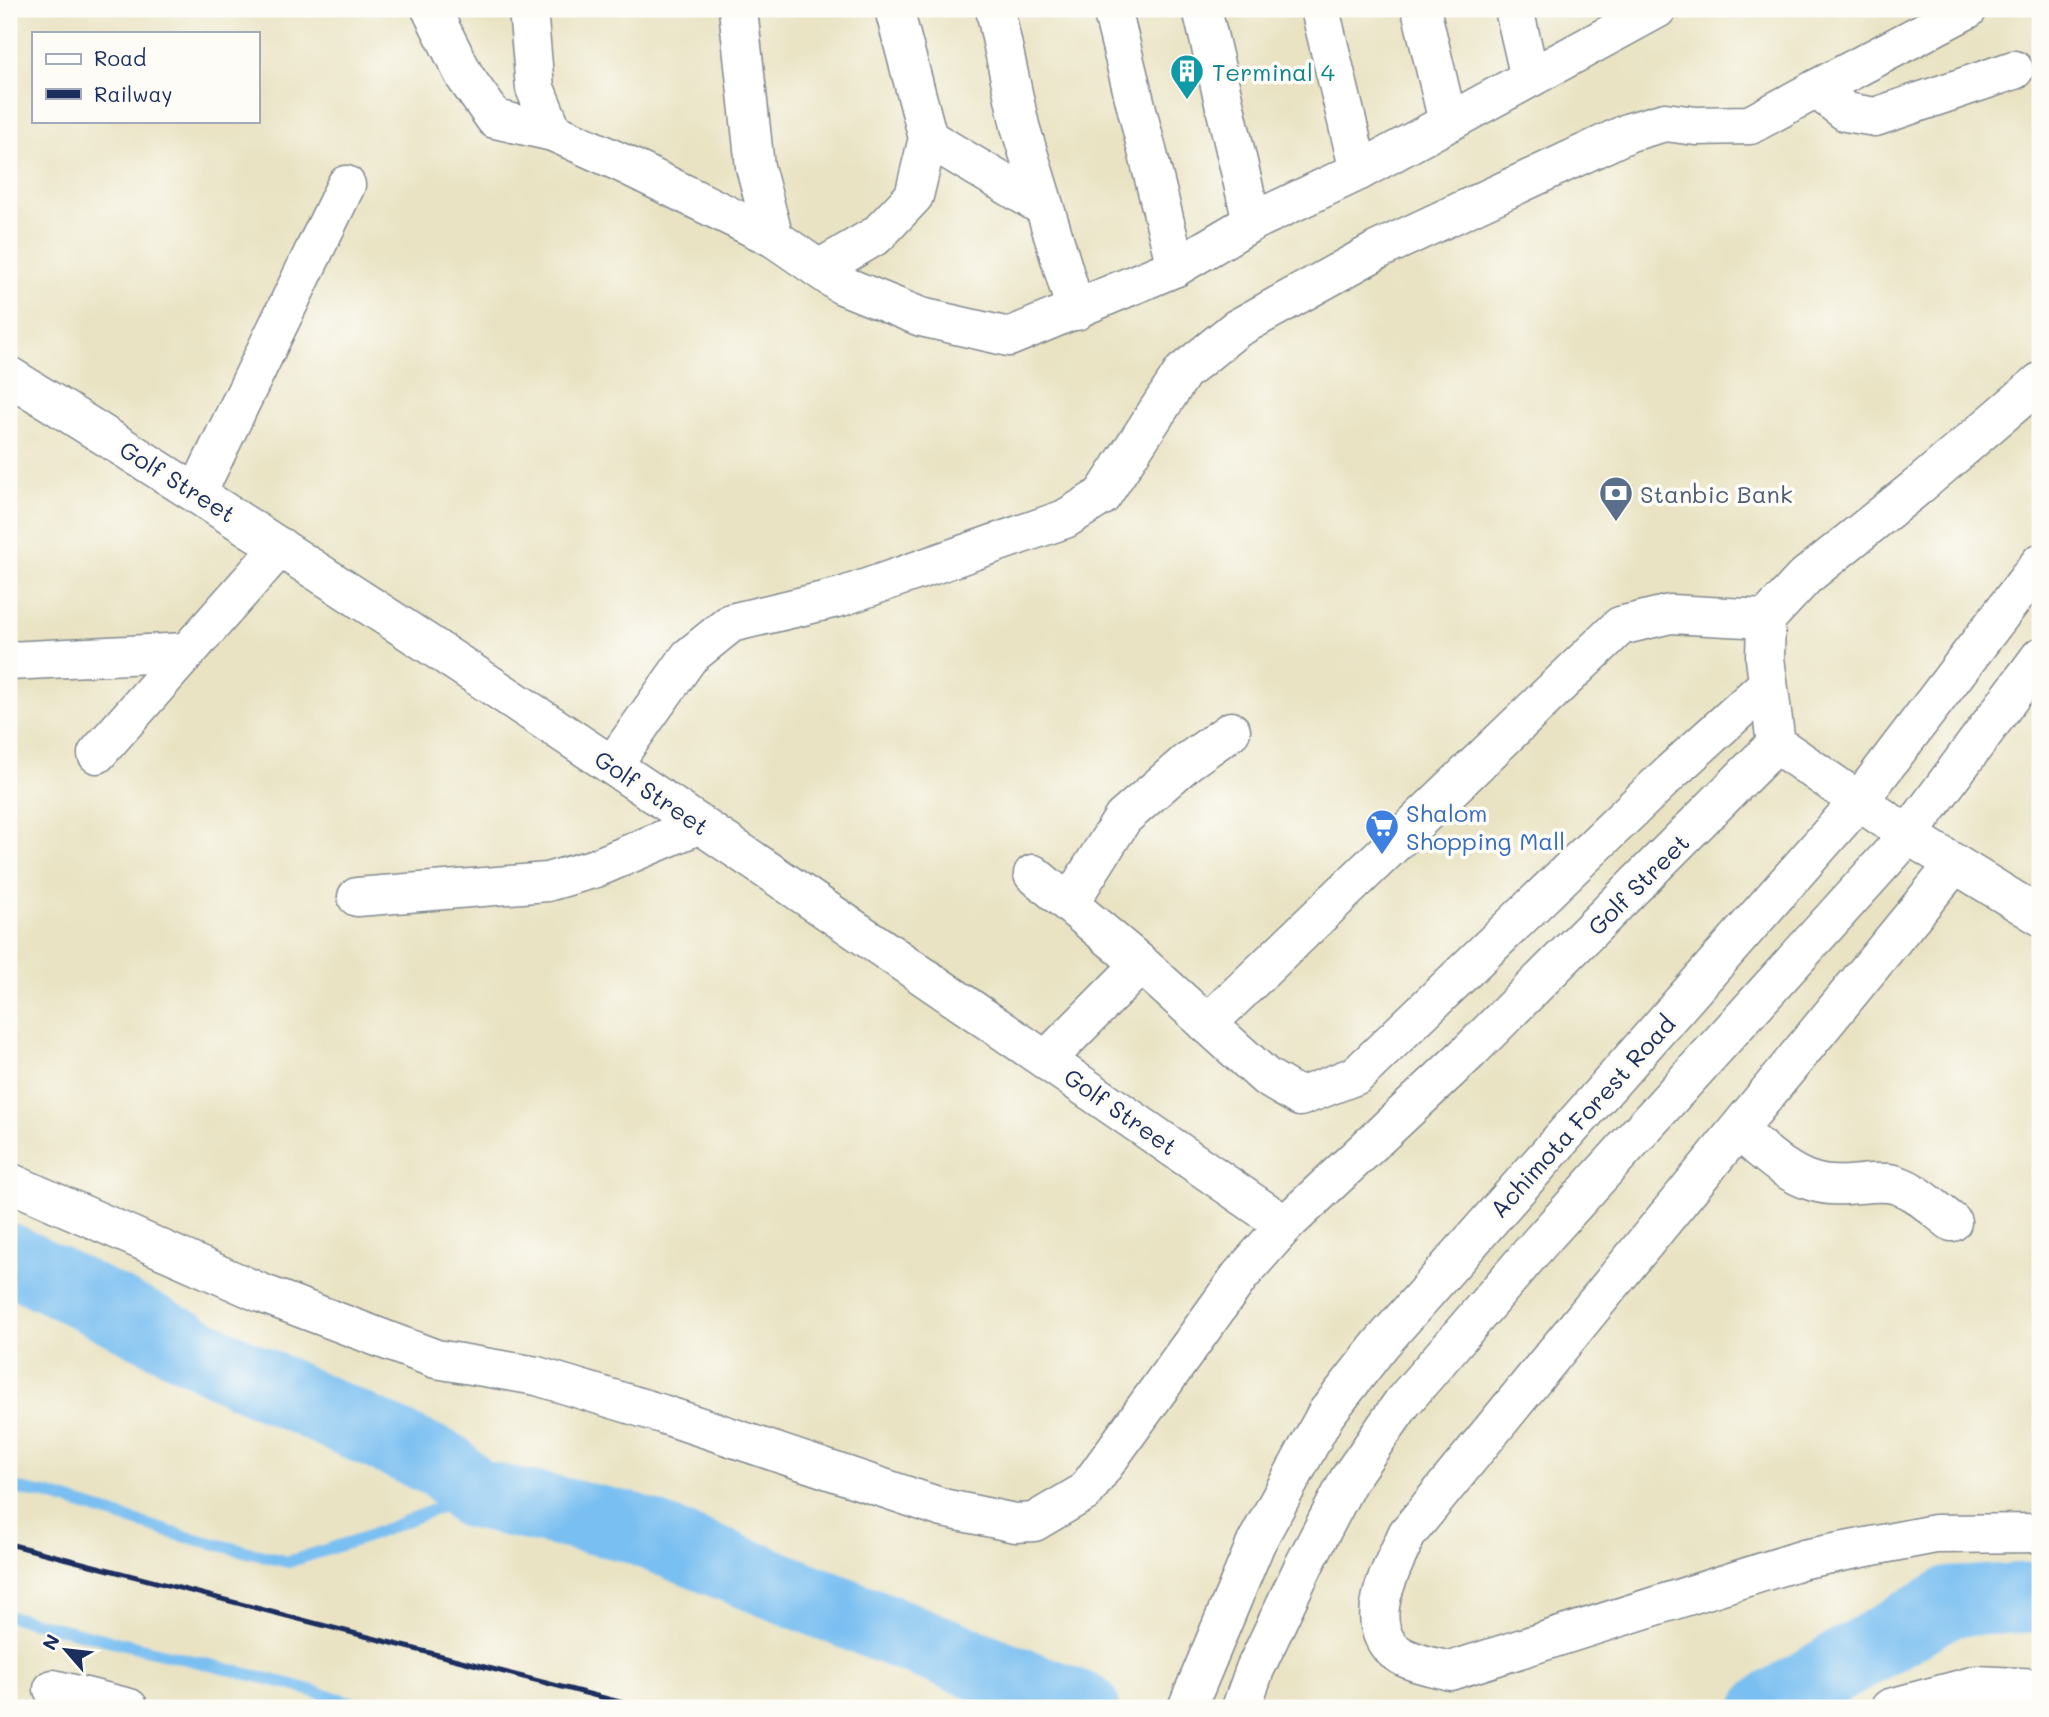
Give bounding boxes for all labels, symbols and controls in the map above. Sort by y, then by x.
legend [32,32,259,122]
text: Road [94,44,146,71]
building icon: Terminal 4 [1168,52,1206,101]
place label: Terminal 4 [1212,56,1335,87]
text: Railway [94,80,173,107]
street label: Golf Street [114,433,242,529]
bank icon: Stanbic Bank [1597,474,1635,523]
place label: Stanbic Bank [1640,478,1793,509]
street label: Golf Street [589,742,715,842]
place label: Shalom Shopping Mall [1406,797,1565,856]
supermarket icon: Shalom Shopping Mall [1363,807,1401,856]
street label: Golf Street [1581,827,1695,941]
street label: Achimota Forest Road [1483,1008,1681,1224]
street label: Golf Street [1058,1061,1184,1161]
north arrow [32,1616,102,1686]
text: N [36,1630,65,1654]

